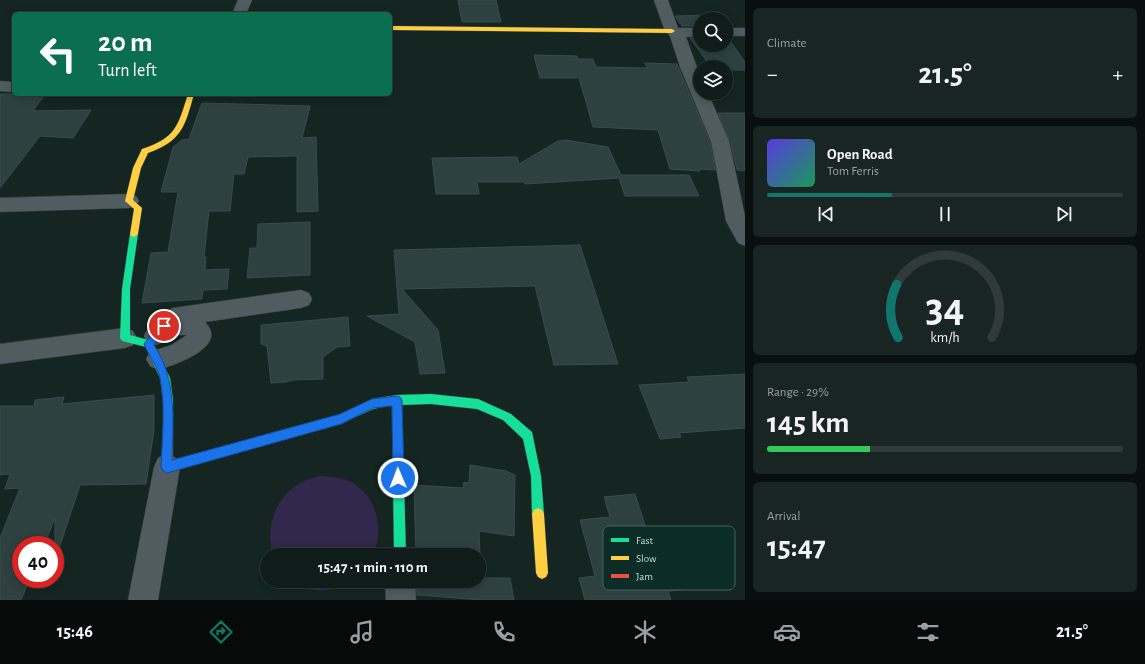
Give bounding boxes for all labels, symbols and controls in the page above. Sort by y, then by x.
map controls [693,12,733,100]
button: search [693,12,733,52]
icon: left [32,28,84,80]
text: 20 m [98,29,153,57]
text: Climate [767,37,806,50]
text: 21.5° [918,59,972,89]
button: layers [693,60,733,100]
text: Turn left [98,62,157,80]
text: − [767,63,778,85]
text: + [1112,63,1123,85]
text: Open Road [827,147,893,162]
text: Tom Ferris [827,165,879,178]
icon: previous [815,203,837,225]
icon: pause [934,203,956,225]
icon: next [1053,203,1075,225]
text: 34 [926,288,964,329]
pin [147,309,181,343]
icon: arrive [153,315,175,337]
text: km/h [930,331,960,345]
text: Range · 29% [767,386,829,399]
text: 145 km [767,408,849,438]
position arrow [377,457,419,499]
text: Arrival [767,510,800,523]
legend [603,526,735,590]
text: 15:47 [767,532,826,562]
text: Fast [636,535,654,546]
speed limit sign: 40 [12,536,64,588]
text: Slow [636,553,657,564]
text: 15:47 · 1 min · 110 m [318,560,428,575]
text: Jam [636,571,653,582]
icon: directions [207,618,235,646]
icon: music [348,618,376,646]
icon: phone [490,618,518,646]
icon: climate [631,618,659,646]
icon: car [773,618,801,646]
icon: filters [914,618,942,646]
text: 15:46 [57,623,93,641]
text: 21.5° [1056,623,1088,641]

